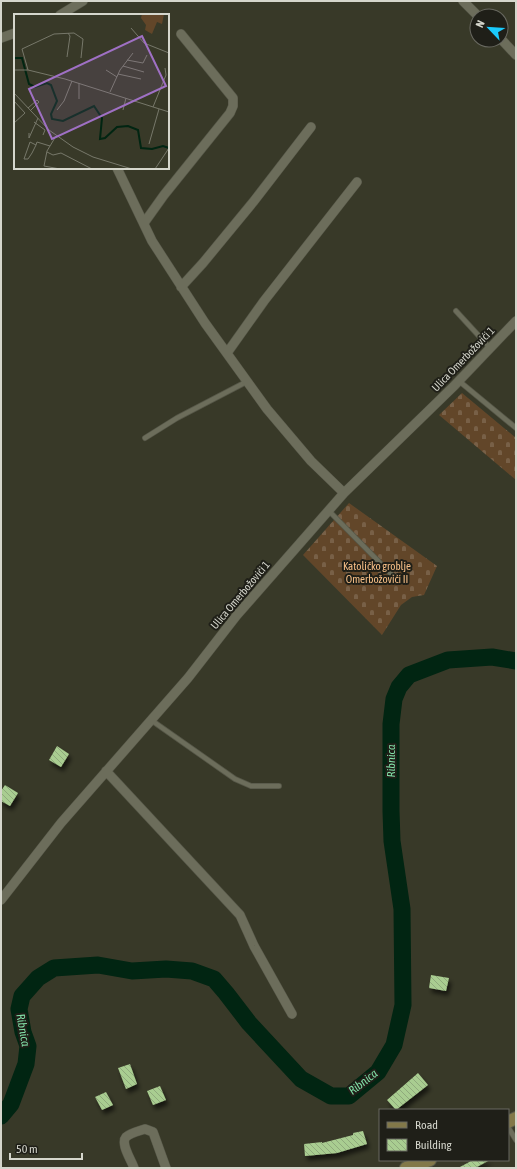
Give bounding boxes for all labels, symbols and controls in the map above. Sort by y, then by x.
north arrow [469,8,509,48]
inset map [14,14,169,169]
text: N [473,18,487,29]
street label: Ulica Omerbožovići 1 [429,324,497,394]
street label: Ulica Omerbožovići 1 [208,559,272,631]
park label: Katoličko groblje Omerbožovići II [343,560,411,585]
water label: Ribnica [384,744,398,778]
water label: Ribnica [13,1013,33,1048]
water label: Ribnica [346,1066,381,1098]
legend [379,1109,509,1161]
text: Road [415,1118,438,1132]
scale bar [10,1135,82,1161]
text: Building [415,1138,453,1152]
text: 50 m [16,1142,38,1156]

